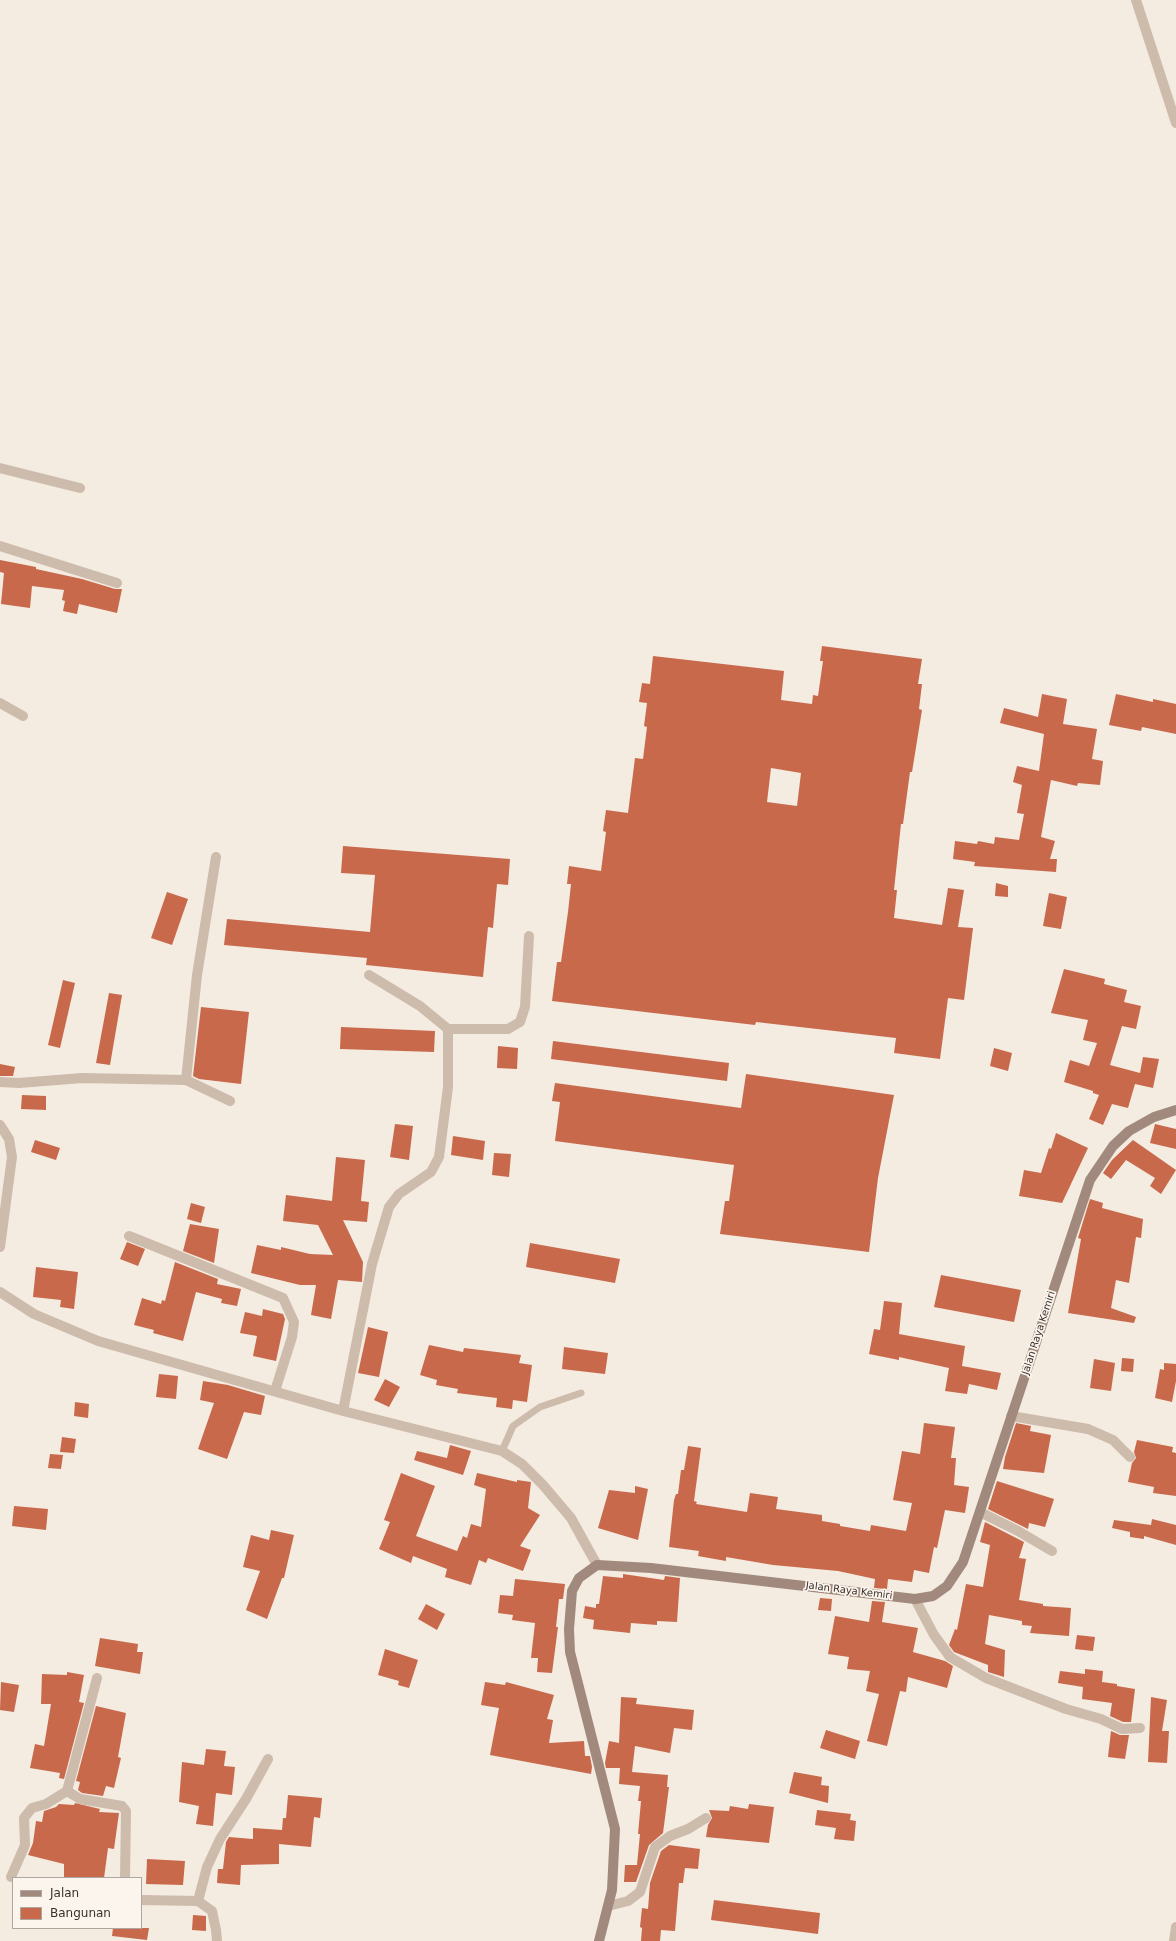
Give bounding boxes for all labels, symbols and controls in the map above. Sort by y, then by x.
street label: Jalan Raya Kemiri [1020,1290,1058,1376]
street label: Jalan Raya Kemiri [805,1580,893,1602]
legend [12,1877,142,1929]
text: Jalan [50,1886,79,1900]
text: Bangunan [50,1906,111,1920]

